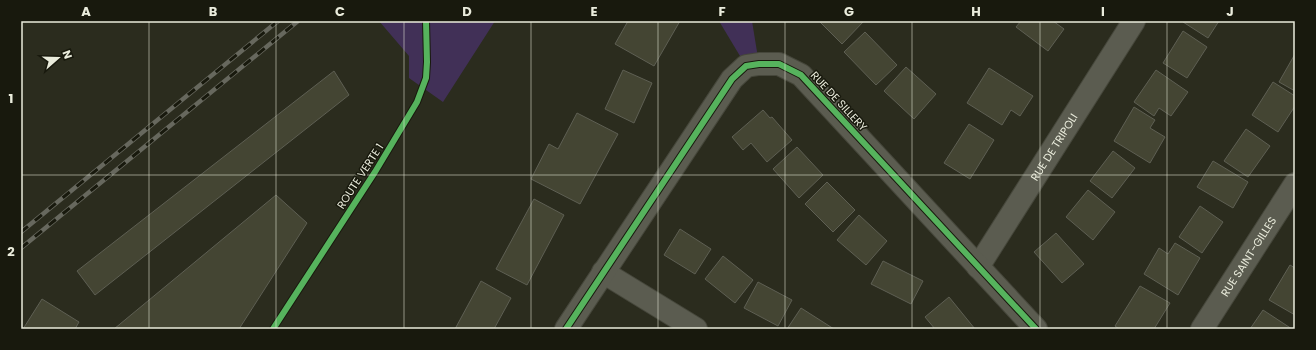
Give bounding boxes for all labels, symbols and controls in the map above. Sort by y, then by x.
text: A [81,2,91,21]
text: B [209,2,218,21]
text: C [335,2,345,21]
text: D [462,2,472,21]
text: E [590,2,598,21]
text: F [718,2,726,21]
text: G [844,2,854,21]
text: H [971,2,981,21]
text: I [1101,2,1105,21]
text: J [1226,2,1234,21]
north arrow [38,38,78,78]
text: N [58,48,76,61]
street label: RUE DE SILLERY [807,68,871,135]
text: 1 [9,89,13,108]
street label: RUE DE TRIPOLI [1027,110,1081,184]
street label: ROUTE VERTE 1 [333,140,387,212]
street label: RUE SAINT-GILLES [1217,214,1280,300]
text: 2 [7,242,15,261]

